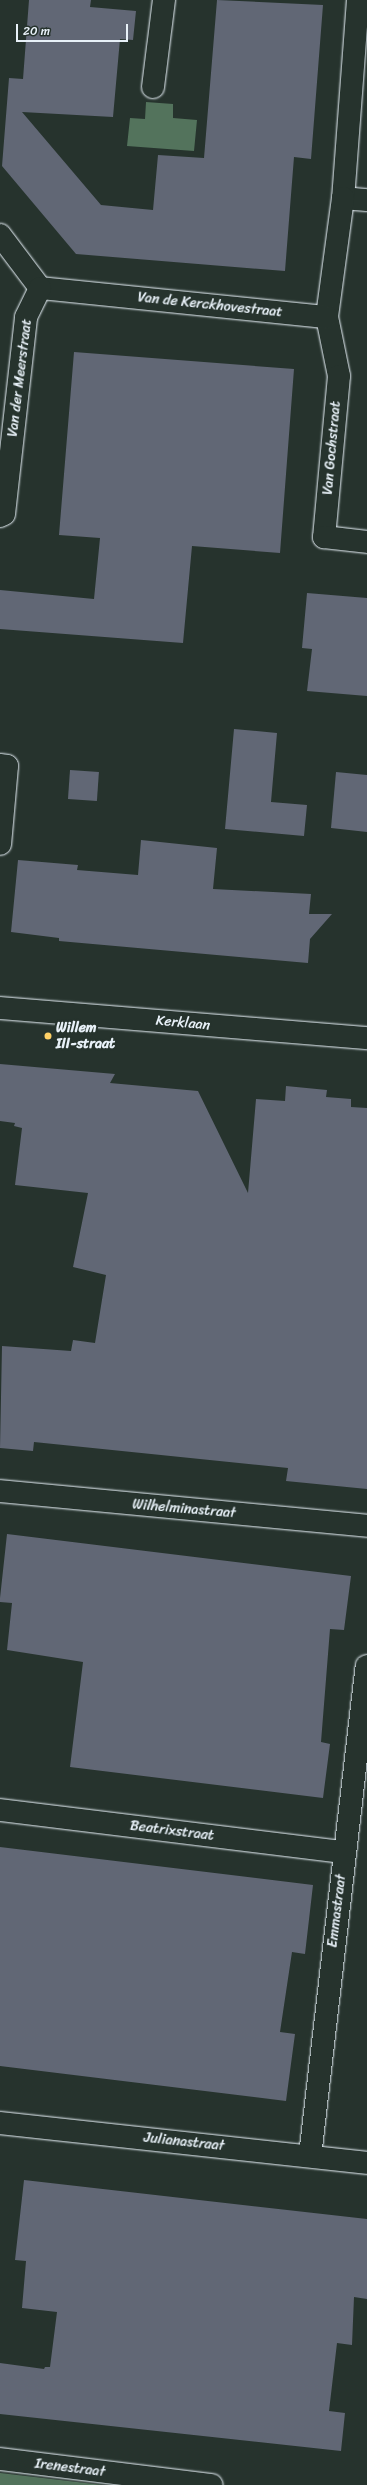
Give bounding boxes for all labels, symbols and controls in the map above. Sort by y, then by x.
scale bar [18,16,130,42]
text: 20 m [23,20,50,42]
street label: Van de Kerckhovestraat [137,289,283,321]
street label: Van der Meerstraat [4,318,36,438]
street label: Van Gochstraat [320,401,344,495]
street label: Kerklaan [155,1012,211,1034]
place label: Willem III-straat [56,1020,115,1052]
marker: Willem III-straat [43,1031,53,1041]
street label: Wilhelminastraat [132,1496,236,1522]
street label: Beatrixstraat [129,1818,215,1844]
street label: Emmastraat [324,1873,350,1949]
street label: Julianastraat [143,2129,225,2155]
street label: Irenestraat [34,2455,106,2481]

